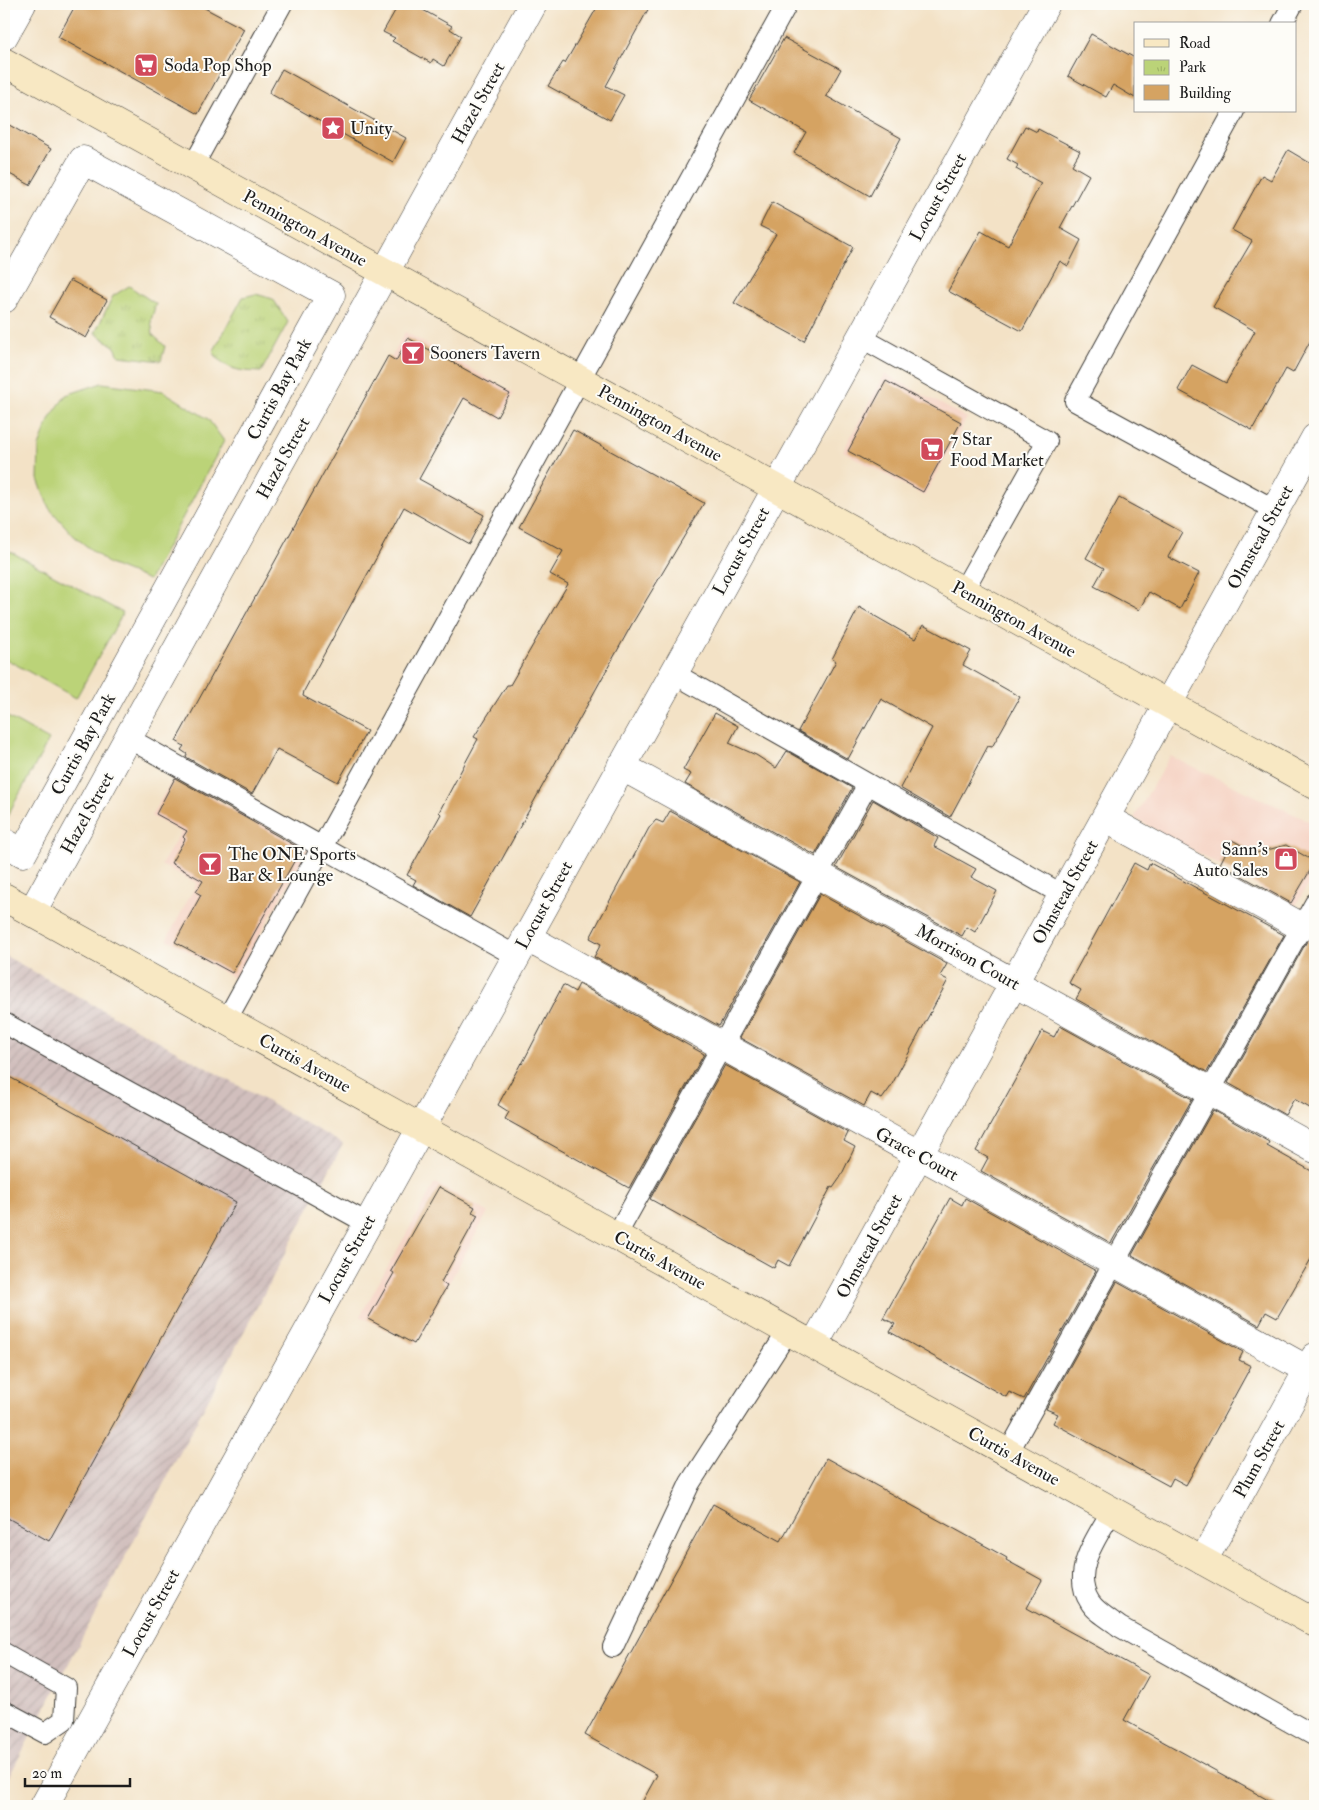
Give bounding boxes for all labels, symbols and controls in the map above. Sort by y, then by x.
legend [1134,22,1296,112]
text: Road [1179,34,1211,53]
supermarket icon: Soda Pop Shop [133,52,159,78]
place label: Soda Pop Shop [164,54,272,77]
street label: Hazel Street [447,58,510,148]
text: Park [1179,58,1206,77]
text: Building [1179,84,1231,103]
place icon: Unity [320,115,346,141]
place label: Unity [350,117,393,140]
street label: Locust Street [905,149,972,245]
street label: Pennington Avenue [239,185,371,272]
street label: Curtis Bay Park [242,334,317,444]
bar icon: Sooners Tavern [400,340,426,366]
place label: Sooners Tavern [430,342,540,365]
street label: Pennington Avenue [594,380,726,467]
street label: Hazel Street [252,413,315,503]
place label: 7 Star Food Market [950,428,1044,472]
supermarket icon: 7 Star Food Market [919,436,945,462]
street label: Olmstead Street [1222,481,1299,594]
street label: Locust Street [708,503,775,599]
street label: Pennington Avenue [948,576,1080,663]
street label: Curtis Bay Park [46,689,121,799]
street label: Hazel Street [56,768,119,858]
street label: Olmstead Street [1027,836,1104,949]
place label: Sann's Auto Sales [1193,838,1268,882]
place label: The ONE Sports Bar & Lounge [228,843,356,887]
shop icon: Sann's Auto Sales [1273,846,1299,872]
bar icon: The ONE Sports Bar & Lounge [197,851,223,877]
street label: Locust Street [511,857,578,953]
street label: Morrison Court [912,919,1024,996]
street label: Curtis Avenue [255,1029,355,1098]
street label: Grace Court [871,1122,962,1187]
street label: Olmstead Street [831,1190,908,1303]
street label: Locust Street [314,1211,381,1307]
street label: Curtis Avenue [610,1226,710,1295]
street label: Plum Street [1229,1416,1290,1502]
street label: Curtis Avenue [964,1422,1064,1491]
street label: Locust Street [118,1565,185,1661]
scale bar [25,1755,130,1787]
text: 20 m [32,1764,62,1783]

